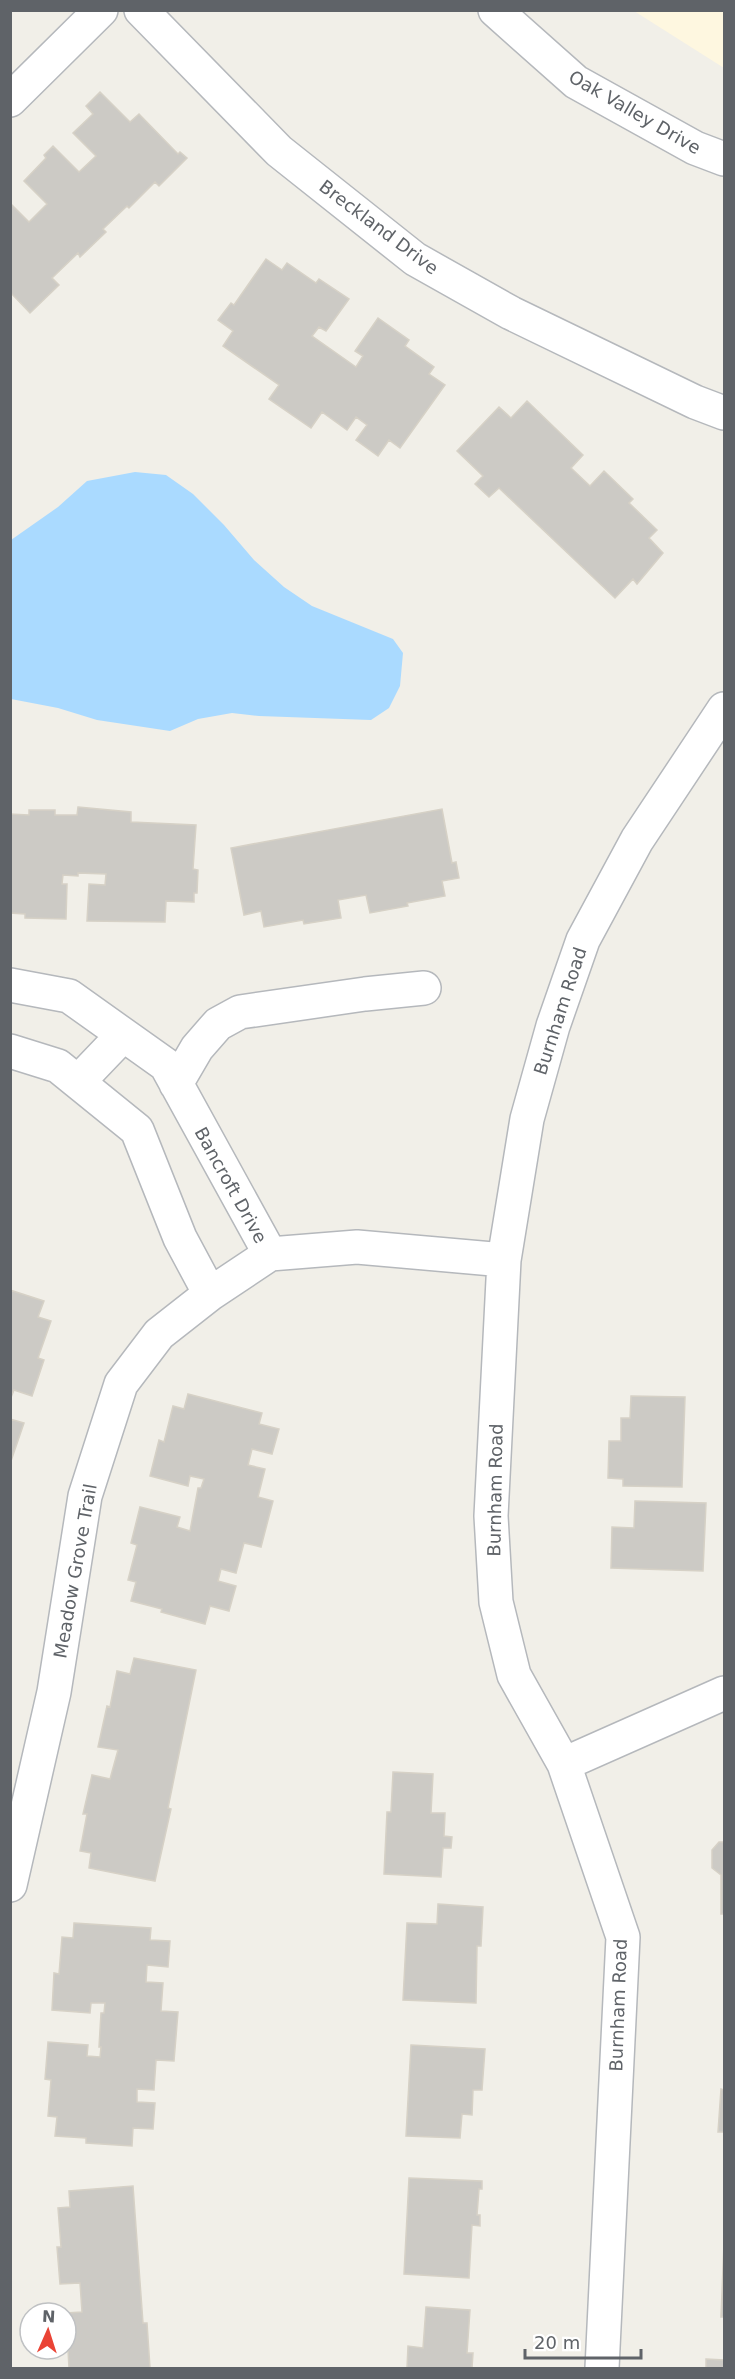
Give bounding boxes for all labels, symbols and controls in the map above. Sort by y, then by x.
street label: Oak Valley Drive [565,66,705,158]
street label: Breckland Drive [315,175,443,279]
street label: Burnham Road [529,944,591,1078]
street label: Bancroft Drive [190,1123,272,1247]
street label: Burnham Road [483,1423,507,1557]
street label: Meadow Grove Trail [49,1482,101,1660]
street label: Burnham Road [605,1938,631,2072]
north arrow [18,2301,78,2361]
text: N [42,2307,56,2326]
scale bar [525,2322,640,2360]
text: 20 m [534,2332,580,2353]

